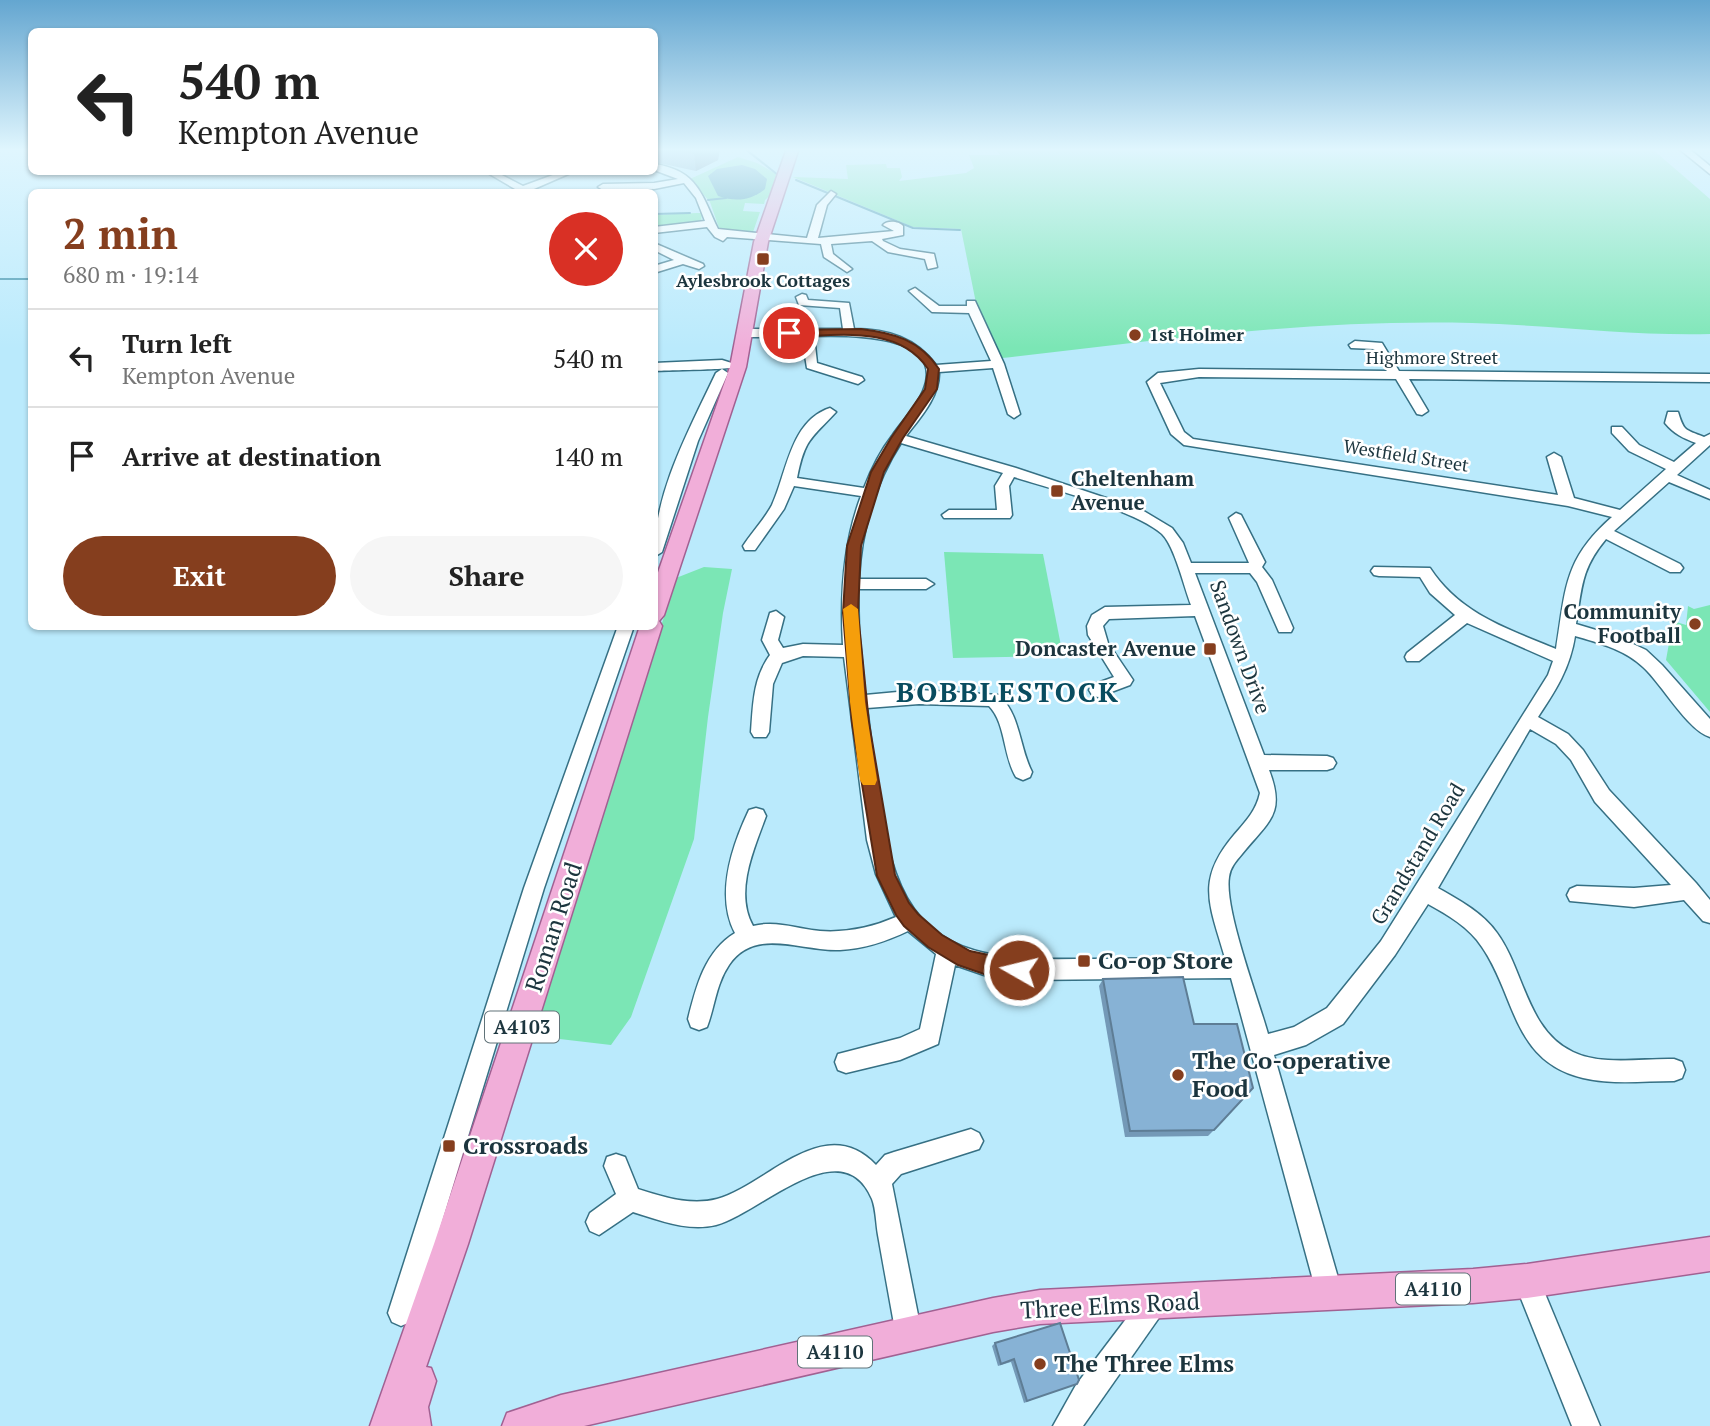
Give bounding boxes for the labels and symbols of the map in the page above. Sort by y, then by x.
marker: Aylesbrook Cottages [755,251,771,267]
place label: Aylesbrook Cottages [676,268,850,292]
pin [759,303,819,363]
place label: 1st Holmer [1149,322,1244,346]
marker: 1st Holmer [1127,327,1143,343]
street label: Highmore Street [1366,345,1499,369]
street label: Westfield Street [1342,433,1471,477]
place label: Cheltenham Avenue [1071,464,1195,516]
marker: Cheltenham Avenue [1049,483,1065,499]
street label: Sandown Drive [1204,576,1278,717]
place label: Community Football [1564,597,1682,649]
marker: Community Football [1687,616,1703,632]
place label: Doncaster Avenue [1015,634,1196,662]
marker: Doncaster Avenue [1202,641,1218,657]
district label: BOBBLESTOCK [896,673,1120,710]
street label: Grandstand Road [1364,777,1471,930]
street label: Roman Road [517,858,589,996]
position arrow [982,933,1056,1007]
place label: Co-op Store [1098,944,1233,976]
marker: Co-op Store [1076,953,1092,969]
road number: A4103 [485,1012,559,1042]
place label: The Co-operative Food [1192,1044,1391,1104]
marker: The Co-operative Food [1170,1067,1186,1083]
place label: Crossroads [463,1129,588,1161]
marker: Crossroads [441,1138,457,1154]
road number: A4110 [1396,1274,1470,1304]
street label: Three Elms Road [1019,1284,1201,1326]
road number: A4110 [798,1336,872,1368]
place label: The Three Elms [1054,1347,1234,1379]
marker: The Three Elms [1032,1356,1048,1372]

